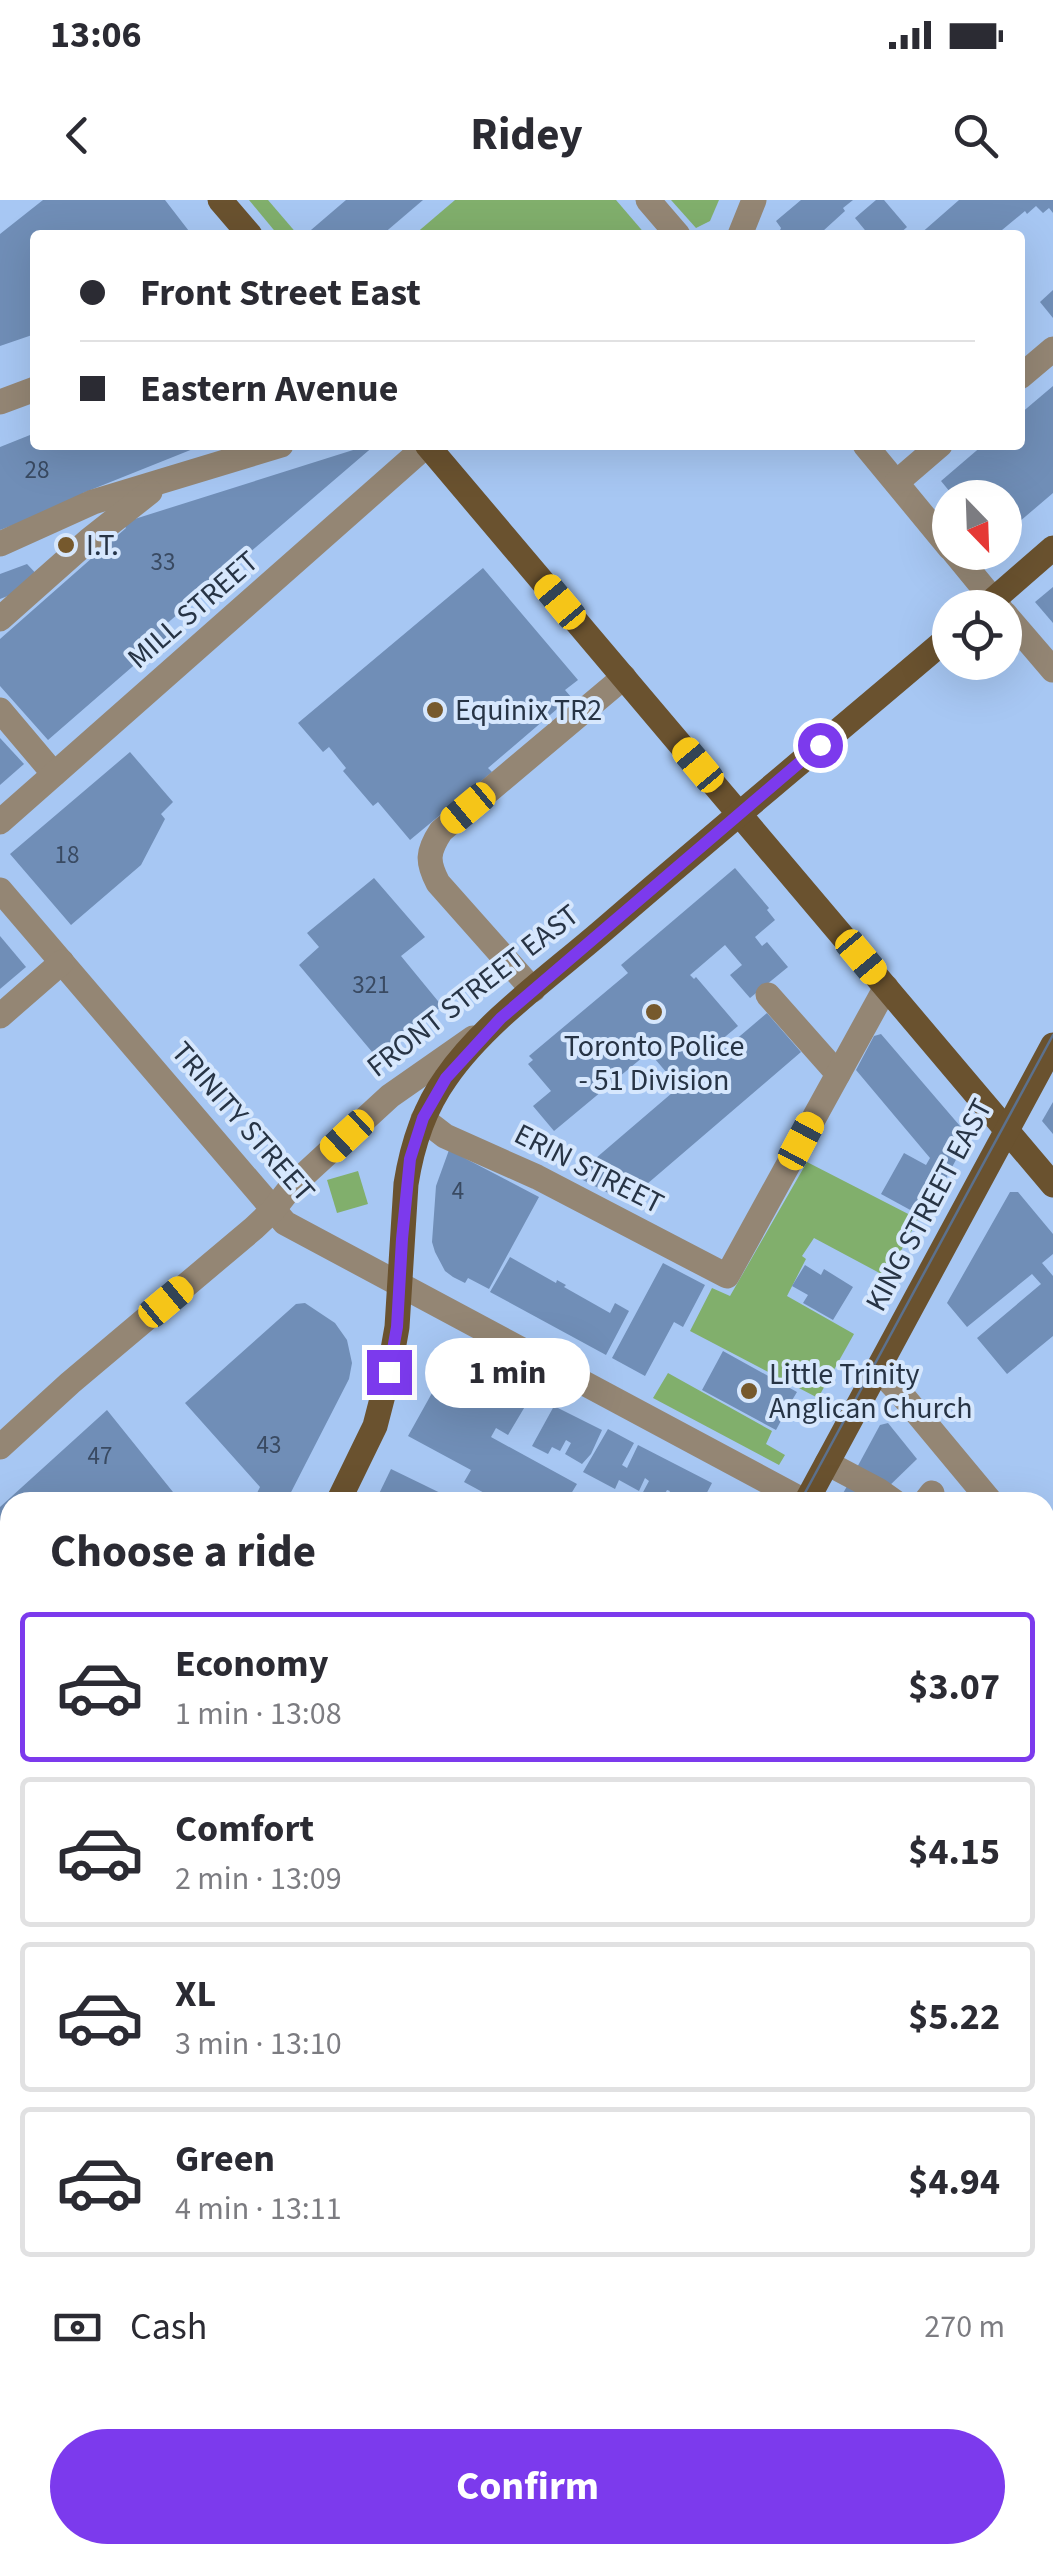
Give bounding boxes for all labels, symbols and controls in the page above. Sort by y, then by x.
text: 13:06 [50,8,142,62]
text: Ridey [470,103,583,167]
icon: back [50,108,105,163]
icon: search [948,108,1003,163]
text: Front Street East [140,266,421,320]
text: Eastern Avenue [140,362,398,416]
house number: 28 [25,452,49,488]
north arrow [932,480,1022,570]
map controls [932,480,1022,680]
place label: I.T. [86,524,119,567]
marker: I.T. [55,534,77,556]
street label: MILL STREET [118,541,268,679]
house number: 33 [151,544,175,580]
car [529,569,591,635]
button: locate [932,590,1022,680]
place label: Equinix TR2 [455,689,602,732]
marker: Equinix TR2 [424,699,446,721]
route start [798,723,843,768]
car [667,732,729,798]
car [435,777,501,839]
house number: 18 [55,837,79,873]
street label: FRONT STREET EAST [358,894,588,1088]
car [830,924,892,990]
house number: 321 [352,967,390,1003]
marker: Toronto Police - 51 Division [643,1001,665,1023]
place label: Toronto Police - 51 Division [564,1025,744,1102]
street label: TRINITY STREET [161,1032,325,1212]
street label: KING STREET EAST [855,1091,1003,1319]
car [315,1105,379,1167]
car [774,1107,828,1175]
street label: ERIN STREET [507,1113,671,1225]
house number: 4 [452,1173,464,1209]
car [133,1271,199,1333]
callout: 1 min [424,1337,589,1407]
route end [367,1350,412,1395]
text: 1 min [469,1350,546,1396]
place label: Little Trinity Anglican Church [769,1353,973,1430]
marker: Little Trinity Anglican Church [738,1380,760,1402]
house number: 43 [257,1427,281,1463]
house number: 47 [88,1438,112,1474]
text: Choose a ride [50,1520,316,1584]
text: Economy [175,1637,328,1691]
icon: car [55,1642,145,1732]
text: $3.07 [908,1660,1000,1714]
text: 1 min · 13:08 [175,1691,342,1737]
text: Comfort [175,1802,314,1856]
icon: car [55,1807,145,1897]
text: $4.15 [908,1825,1000,1879]
text: 2 min · 13:09 [175,1856,342,1902]
text: XL [175,1967,216,2021]
icon: car [55,1972,145,2062]
text: $5.22 [908,1990,1000,2044]
text: 3 min · 13:10 [175,2021,342,2067]
text: Green [175,2132,275,2186]
icon: car [55,2137,145,2227]
text: $4.94 [908,2155,1000,2209]
text: 4 min · 13:11 [175,2186,342,2232]
icon: cash [50,2300,105,2355]
text: Cash [130,2300,207,2354]
text: 270 m [924,2304,1005,2350]
button: Confirm [50,2429,1005,2544]

